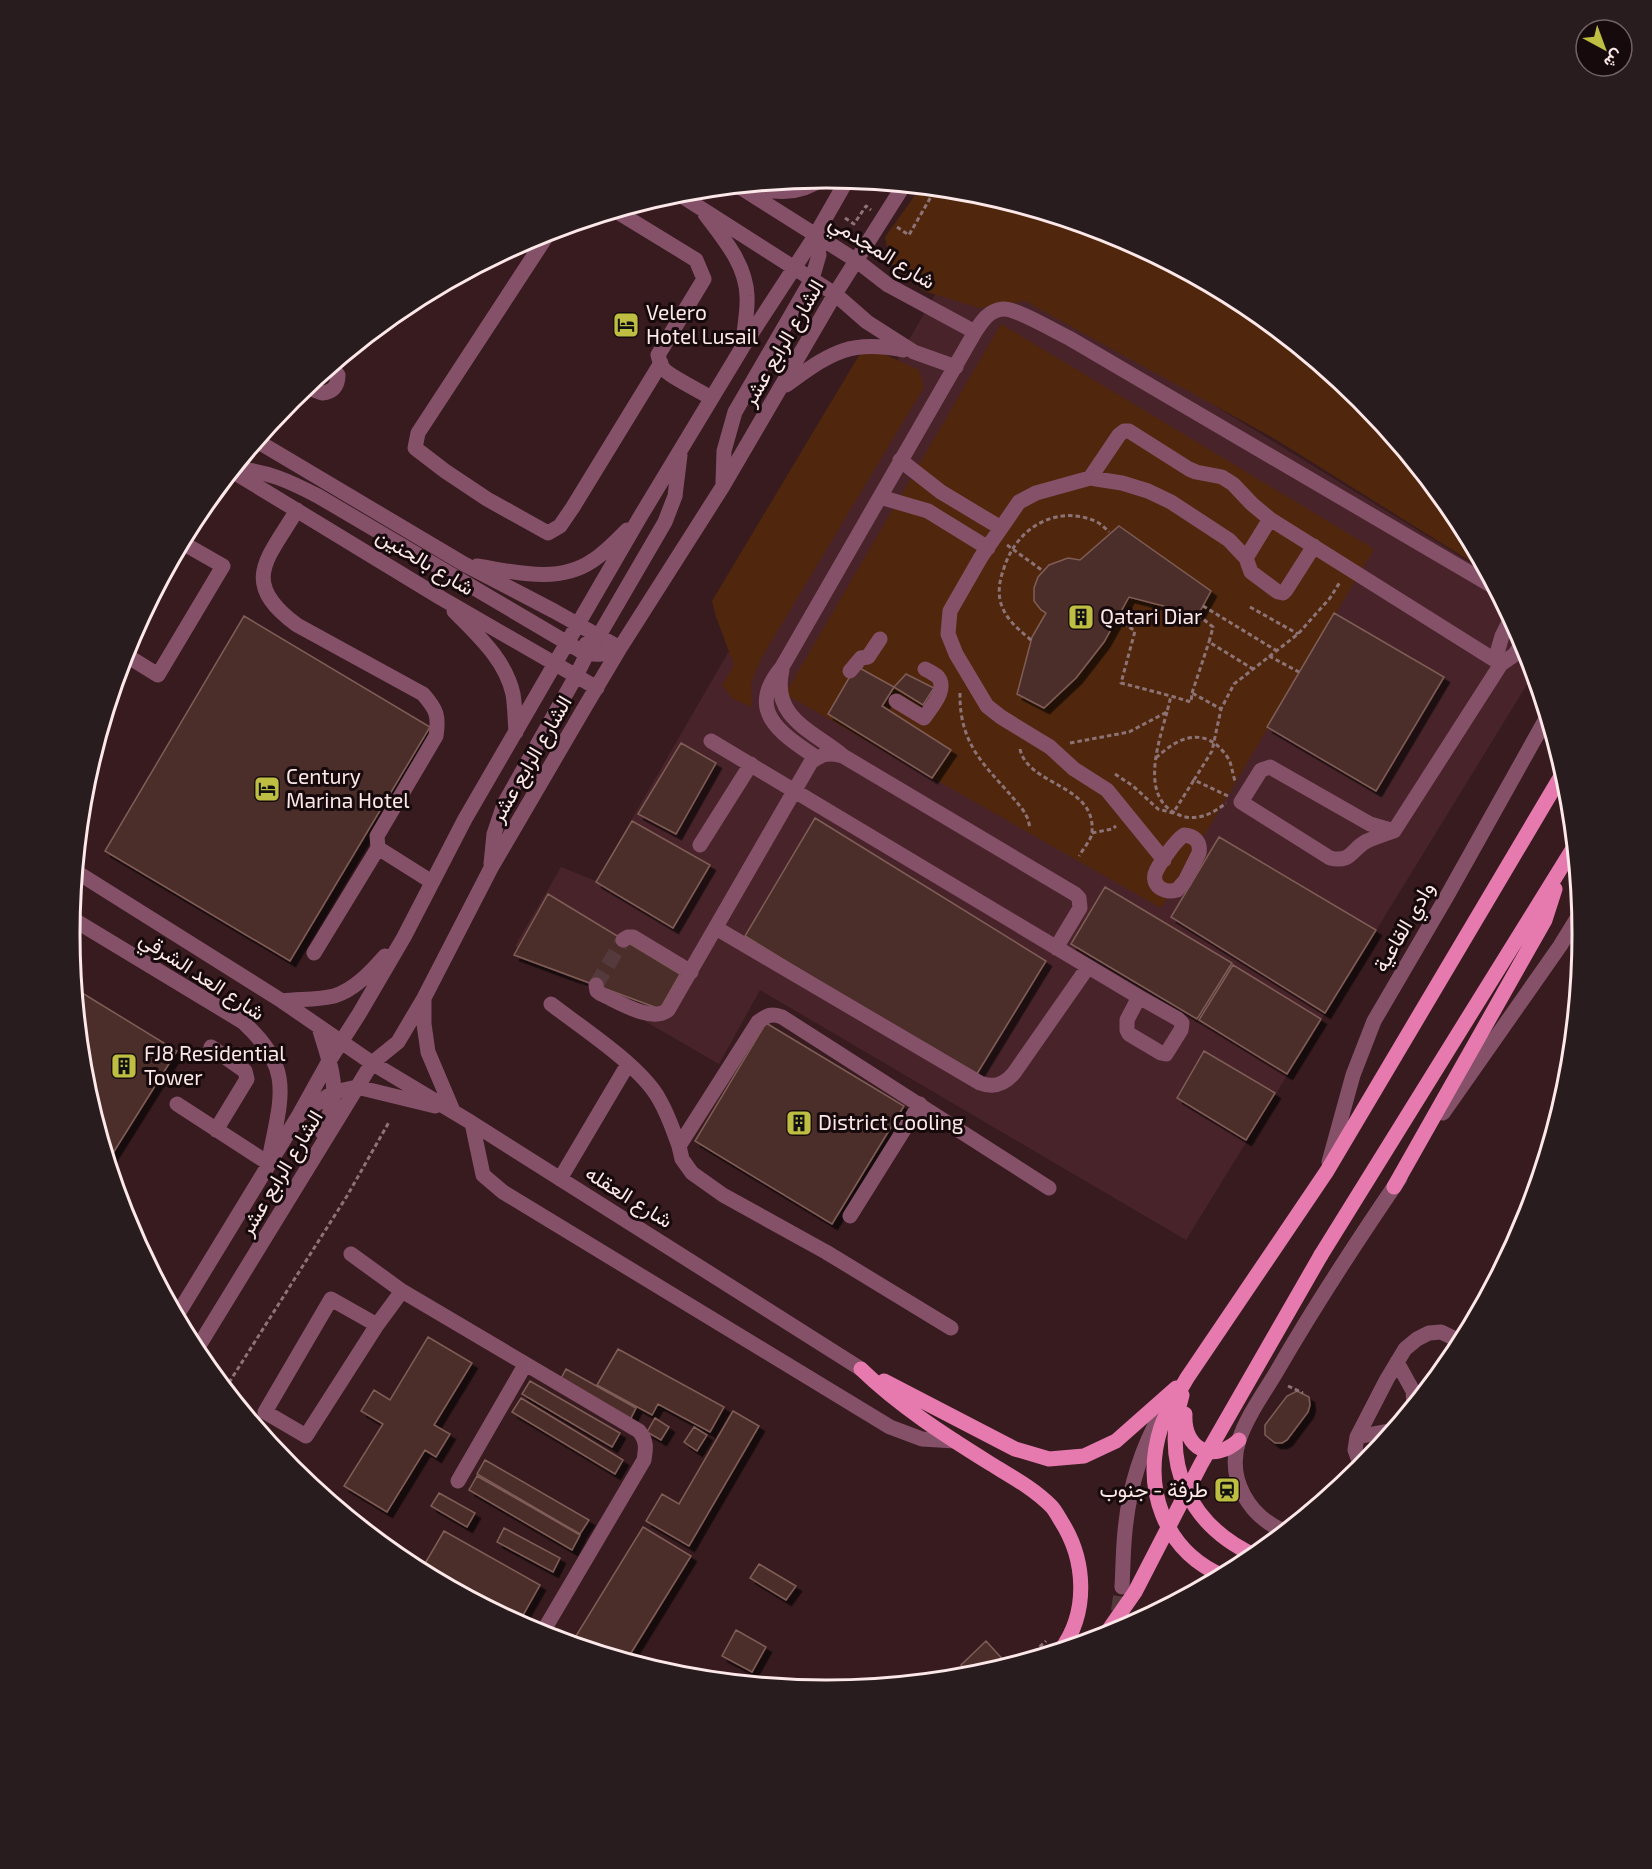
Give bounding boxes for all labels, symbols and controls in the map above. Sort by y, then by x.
north arrow [1574,18,1634,78]
text: ش [1600,45,1628,73]
street label: شارع المجدمي [822,208,941,298]
street label: الشارع الرابع عشر [735,275,831,412]
place label: Velero Hotel Lusail [646,299,759,348]
hotel icon: Velero Hotel Lusail [611,310,641,340]
street label: شارع بالحنين [371,522,479,602]
building icon: Qatari Diar [1066,602,1096,632]
place label: Qatari Diar [1100,603,1203,629]
street label: الشارع الرابع عشر [483,691,579,828]
place label: Century Marina Hotel [286,763,410,812]
hotel icon: Century Marina Hotel [252,774,282,804]
street label: وادي القاعية [1367,877,1444,979]
street label: شارع العد الشرقي [132,925,270,1030]
place label: FJ8 Residential Tower [144,1040,286,1089]
building icon: FJ8 Residential Tower [109,1051,139,1081]
street label: الشارع الرابع عشر [232,1105,330,1242]
building icon: District Cooling [784,1108,814,1138]
place label: District Cooling [818,1109,964,1134]
street label: شارع العقله [580,1159,678,1235]
station icon: طرفة - جنوب [1212,1475,1242,1505]
place label: طرفة - جنوب [1100,1476,1208,1503]

